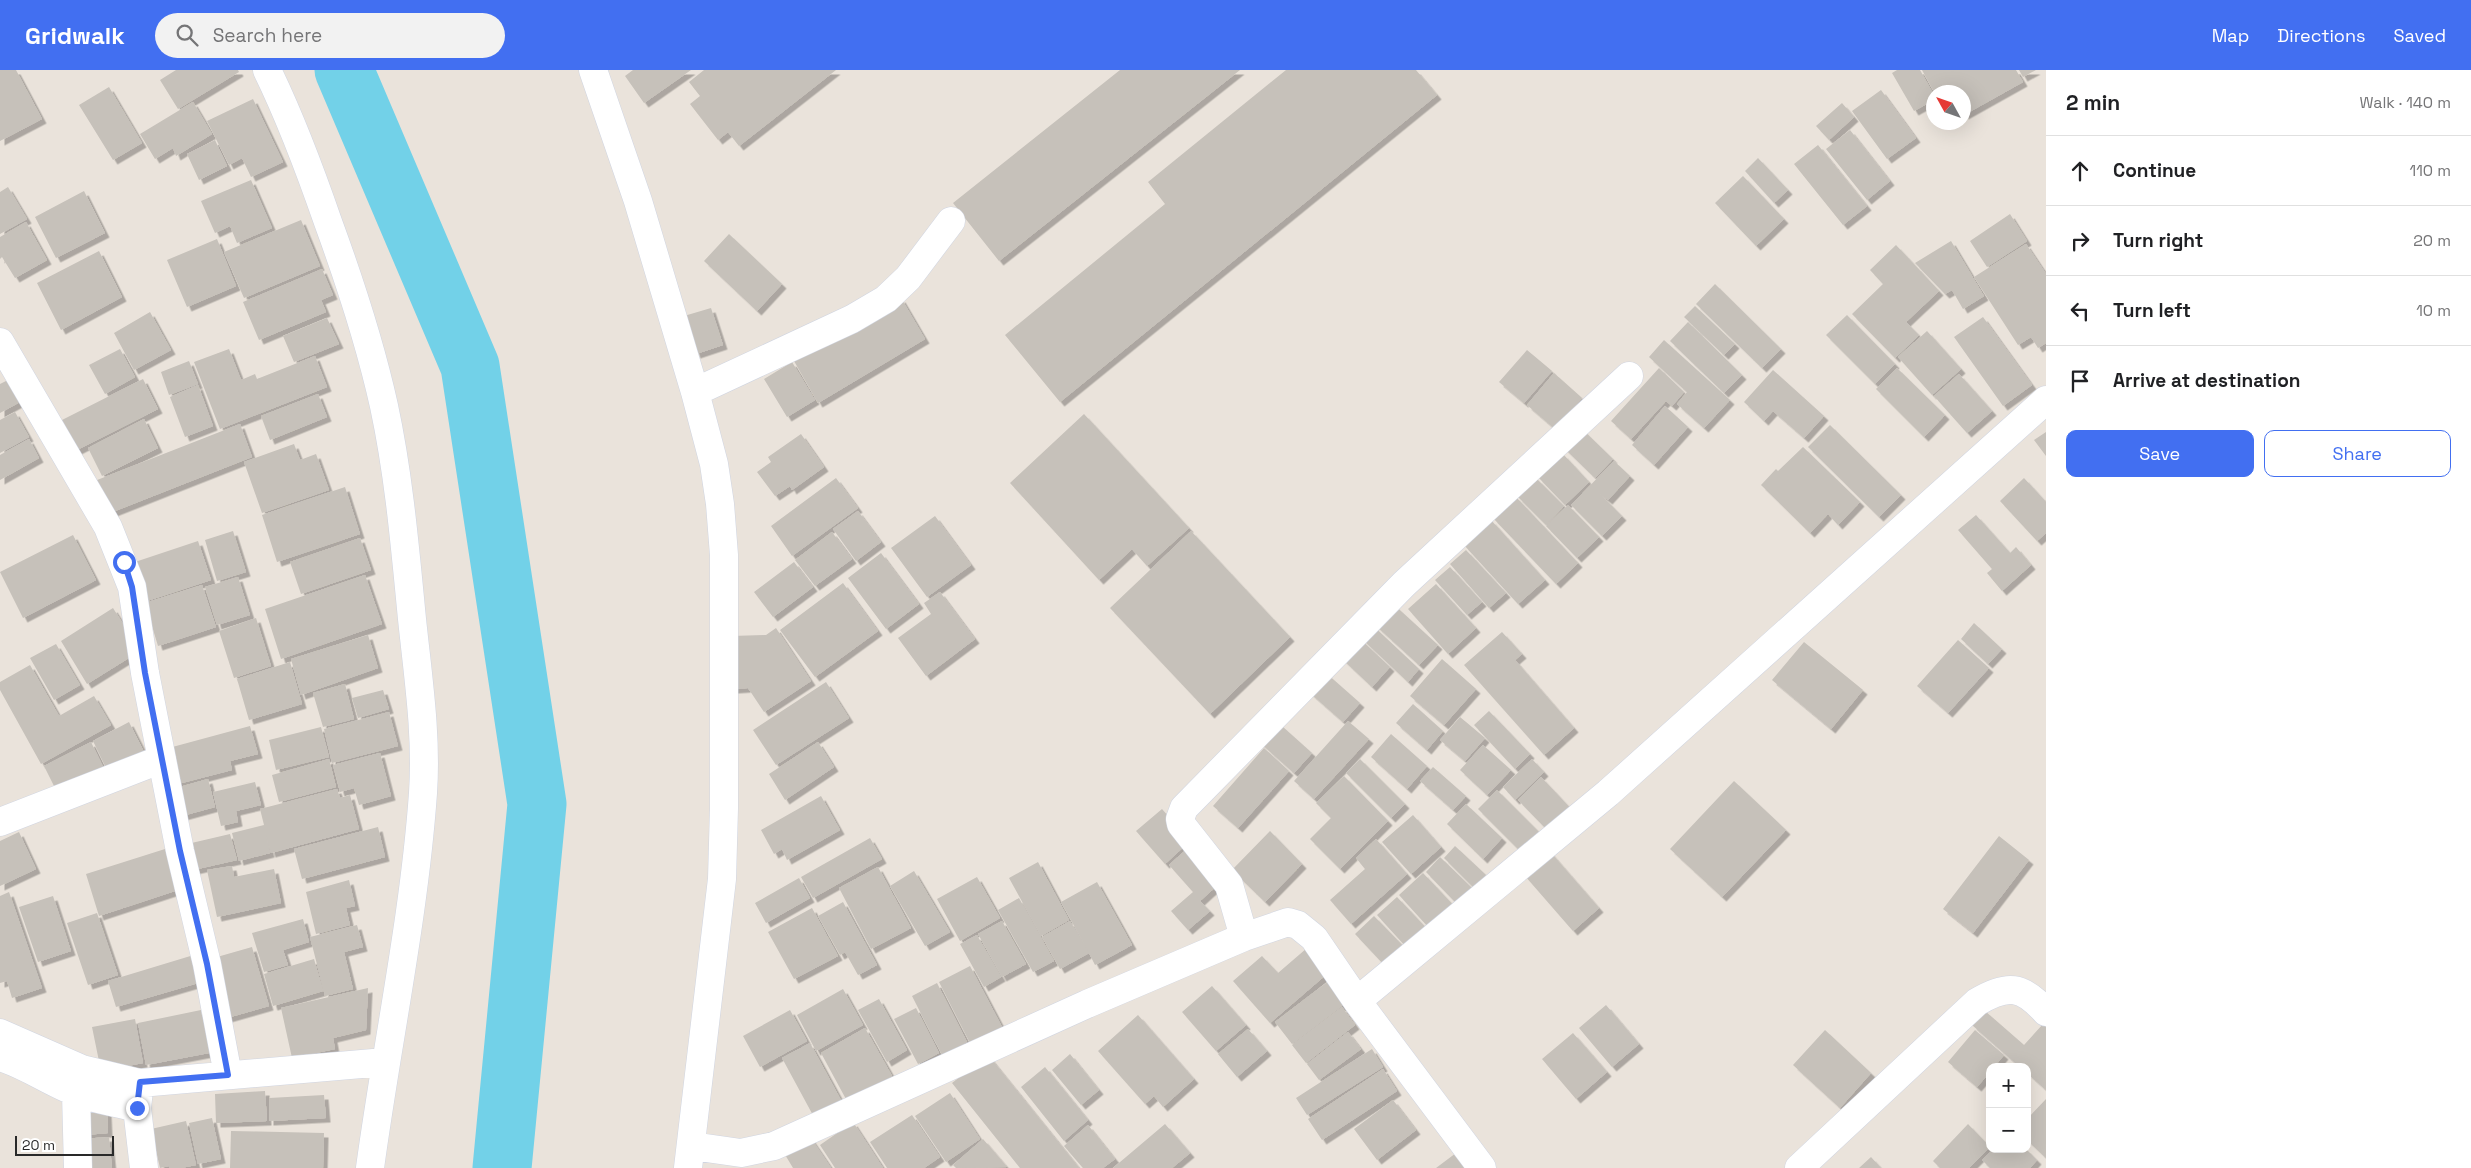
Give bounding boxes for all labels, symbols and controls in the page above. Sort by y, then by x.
search box [155,13,505,58]
text: Gridwalk [25,20,125,51]
icon: search [173,21,201,49]
text: Search here [213,23,322,48]
text: Map [2212,24,2249,47]
text: Directions [2277,24,2366,47]
text: Saved [2394,24,2446,47]
north arrow [1926,85,1971,130]
text: 2 min [2066,89,2120,116]
text: Walk · 140 m [2359,92,2451,113]
icon: ahead [2066,157,2094,185]
text: Continue [2113,158,2196,183]
text: 110 m [2409,160,2451,181]
icon: right [2066,227,2094,255]
text: Turn right [2113,228,2203,253]
text: 20 m [2413,230,2451,251]
icon: left [2066,297,2094,325]
text: Turn left [2113,298,2191,323]
text: 10 m [2416,300,2451,321]
icon: arrive [2066,367,2094,395]
text: Arrive at destination [2113,368,2301,393]
button: Save [2066,430,2254,477]
button: Share [2264,430,2451,477]
route start [113,551,136,574]
map controls [1986,1063,2031,1153]
button: + [1986,1063,2031,1108]
route end [126,1097,149,1120]
button: − [1986,1108,2031,1153]
scale bar [15,1133,114,1156]
text: 20 m [22,1136,55,1154]

